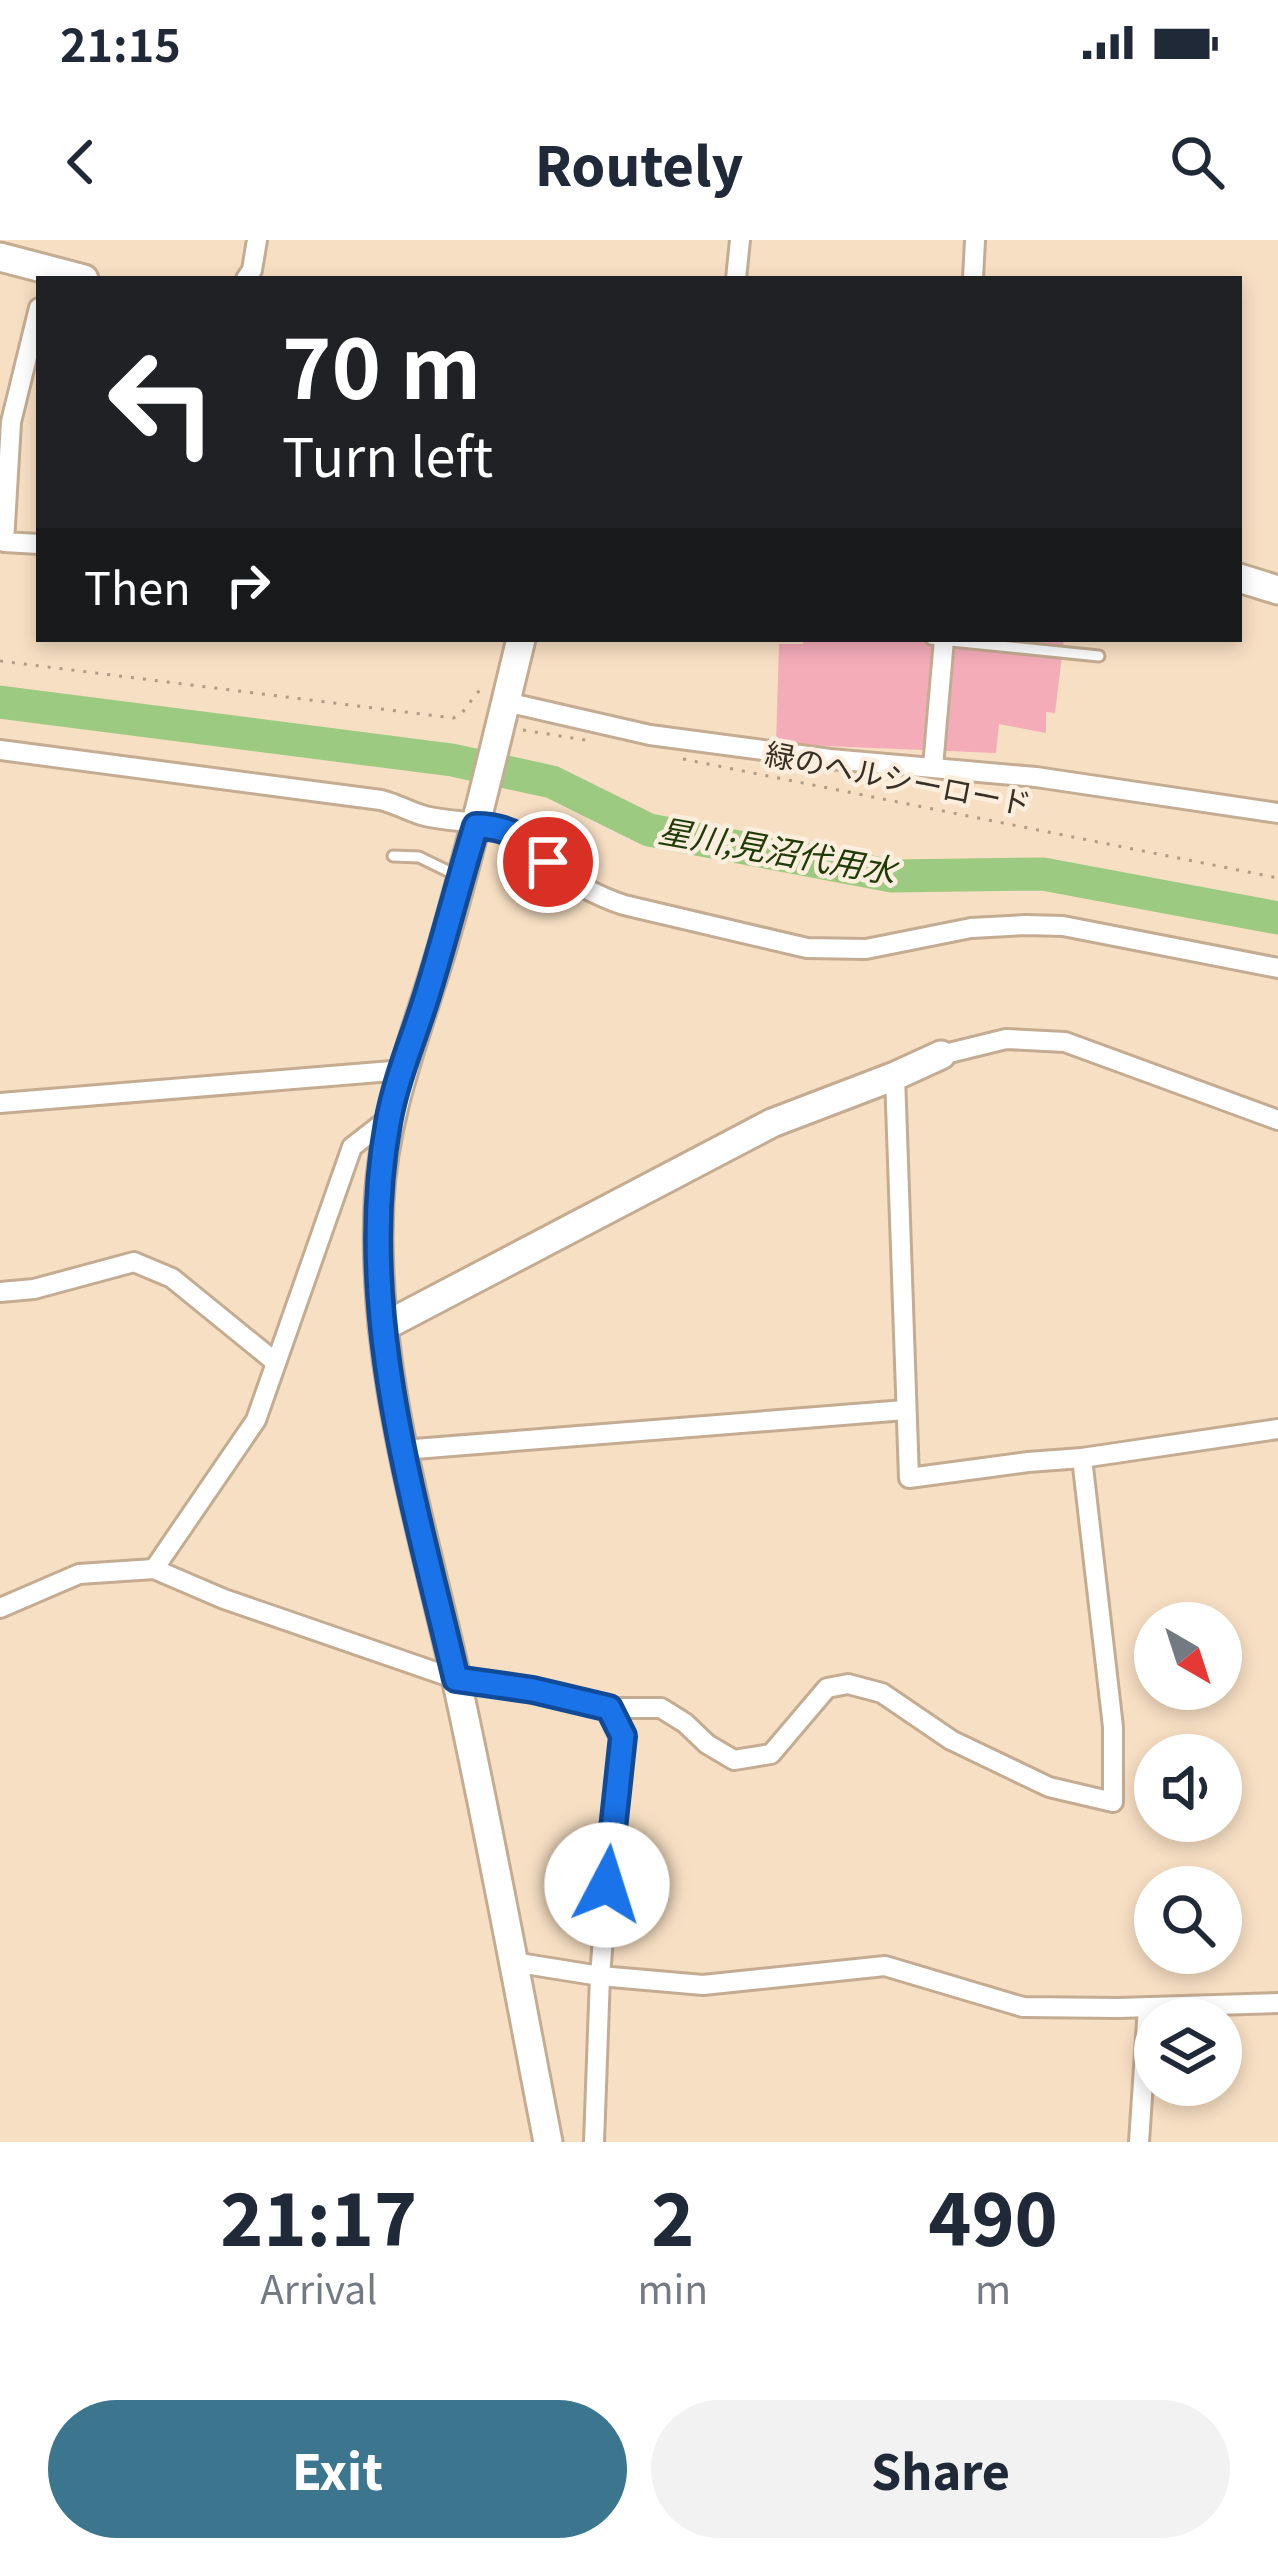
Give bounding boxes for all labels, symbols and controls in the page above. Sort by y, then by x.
text: 21:15 [60,10,181,75]
text: Routely [535,123,743,202]
icon: back [48,129,114,195]
icon: search [1164,129,1230,195]
text: 70 m [282,302,481,423]
icon: left [84,324,240,480]
text: Turn left [282,414,493,493]
icon: right [215,552,281,618]
text: Then [84,553,191,618]
street label: 緑のヘルシーロード [762,730,1035,824]
water label: 星川;見沼代用水 [655,805,903,894]
pin [497,811,599,913]
icon: arrive [515,829,581,895]
north arrow [1134,1602,1242,1710]
map controls [1134,1602,1242,2106]
button: sound [1134,1734,1242,1842]
position arrow [544,1822,670,1948]
button: search [1134,1866,1242,1974]
button: layers [1134,1998,1242,2106]
text: 21:17 [220,2162,417,2267]
text: 2 [651,2162,694,2267]
text: 490 [928,2162,1058,2267]
text: Arrival [260,2259,377,2315]
text: min [637,2259,708,2315]
text: m [975,2259,1011,2315]
button: Exit [48,2400,627,2538]
button: Share [651,2400,1230,2538]

